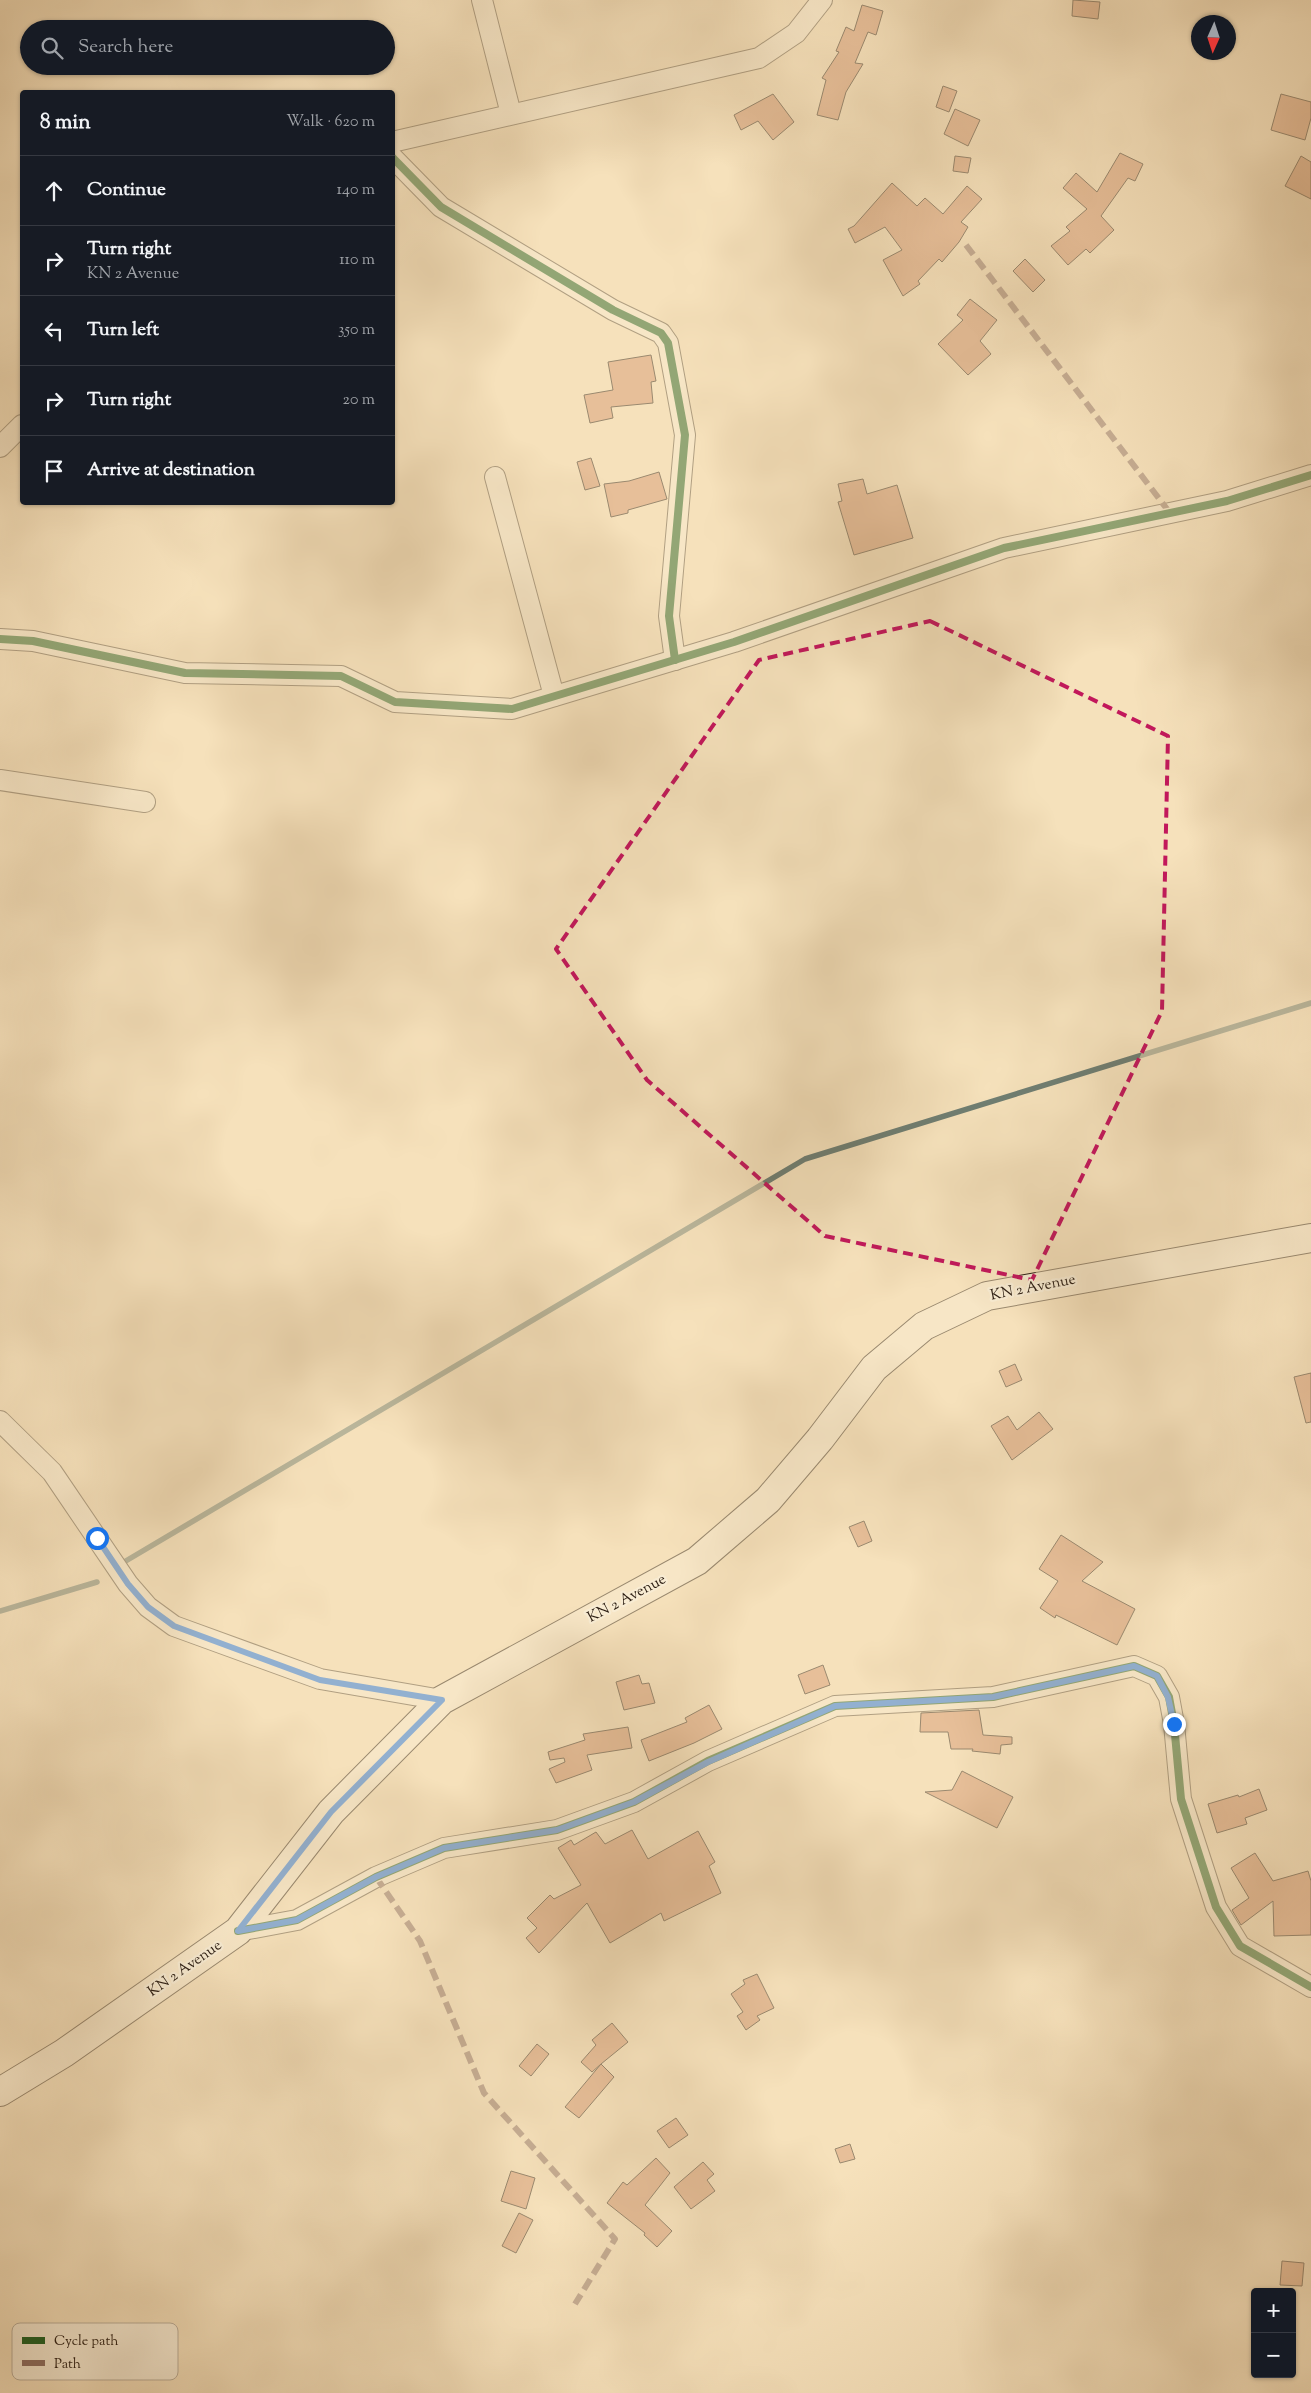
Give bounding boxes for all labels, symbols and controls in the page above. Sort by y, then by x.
north arrow [1191,15,1236,60]
search box [20,20,395,75]
icon: search [38,34,66,62]
text: Search here [78,34,173,61]
text: 8 min [40,108,91,138]
text: Walk · 620 m [286,111,375,134]
icon: ahead [40,177,68,205]
text: Continue [87,177,166,204]
text: 140 m [337,179,375,202]
text: Turn right [87,236,171,263]
icon: right [40,247,68,275]
text: 110 m [339,249,375,272]
text: KN 2 Avenue [87,263,179,286]
icon: left [40,317,68,345]
text: Turn left [87,317,159,344]
text: 350 m [338,319,375,342]
icon: right [40,387,68,415]
text: Turn right [87,387,171,414]
text: 20 m [342,389,375,412]
icon: arrive [40,457,68,485]
text: Arrive at destination [87,457,255,484]
street label: KN 2 Avenue [989,1269,1077,1307]
route start [86,1527,109,1550]
street label: KN 2 Avenue [584,1569,670,1629]
route end [1163,1713,1186,1736]
street label: KN 2 Avenue [144,1936,226,2002]
map controls [1251,2288,1296,2378]
button: + [1251,2288,1296,2333]
legend [12,2323,178,2380]
text: Cycle path [54,2332,118,2352]
button: − [1251,2333,1296,2378]
text: Path [54,2355,81,2375]

